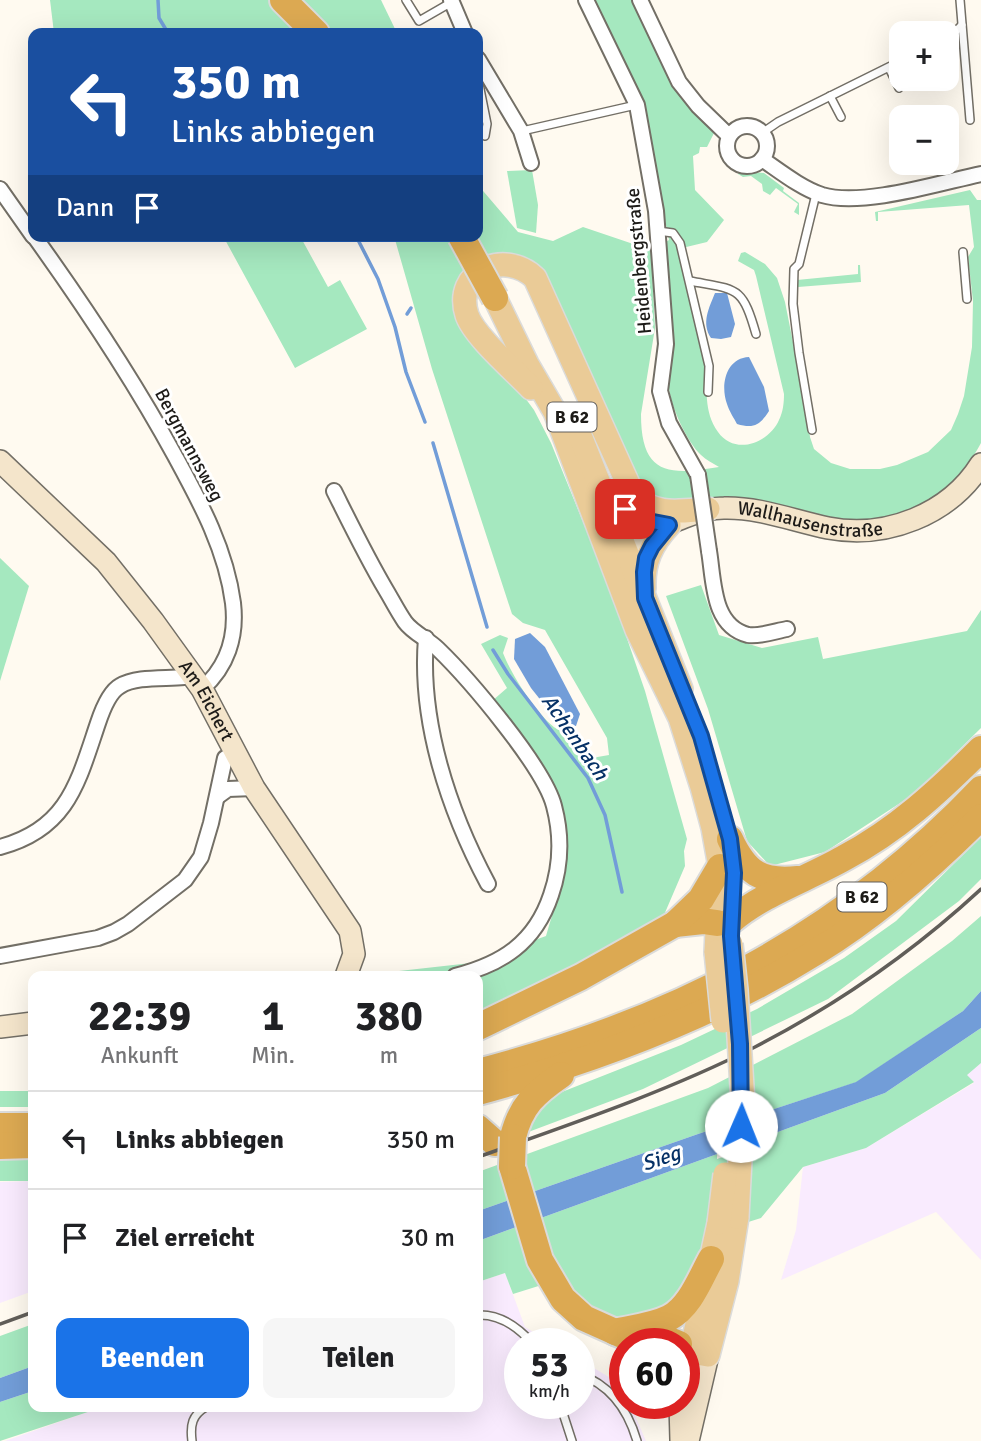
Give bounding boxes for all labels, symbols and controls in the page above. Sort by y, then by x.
map controls [889,21,959,175]
button: + [889,21,959,91]
text: 350 m [171,52,301,112]
icon: left [56,56,147,147]
button: − [889,105,959,175]
text: Links abbiegen [171,112,375,151]
street label: Heidenbergstraße [621,187,657,335]
icon: arrive [128,189,166,227]
text: Dann [56,192,114,224]
street label: Bergmannsweg [149,384,229,506]
road number: B 62 [548,402,596,432]
pin [595,479,655,539]
icon: arrive [606,490,644,528]
street label: Wallhausenstraße [736,496,885,543]
street label: Am Eichert [173,656,239,746]
water label: Achenbach [536,689,614,785]
road number: B 62 [838,882,886,912]
text: 22:39 [88,991,191,1042]
text: 1 [262,991,284,1042]
text: 380 [355,991,423,1042]
text: Ankunft [101,1041,179,1070]
text: Min. [251,1041,295,1070]
text: m [380,1041,398,1070]
position arrow [704,1089,778,1163]
icon: left [56,1121,94,1159]
text: Links abbiegen [115,1124,284,1156]
text: 350 m [386,1124,455,1156]
water label: Sieg [638,1139,685,1177]
icon: arrive [56,1219,94,1257]
text: Ziel erreicht [115,1222,255,1254]
text: 30 m [400,1222,455,1254]
button: Beenden [56,1318,249,1398]
button: Teilen [263,1318,455,1398]
speed limit sign: 60 [609,1328,700,1419]
text: 53 [531,1343,568,1386]
text: km/h [529,1380,570,1402]

